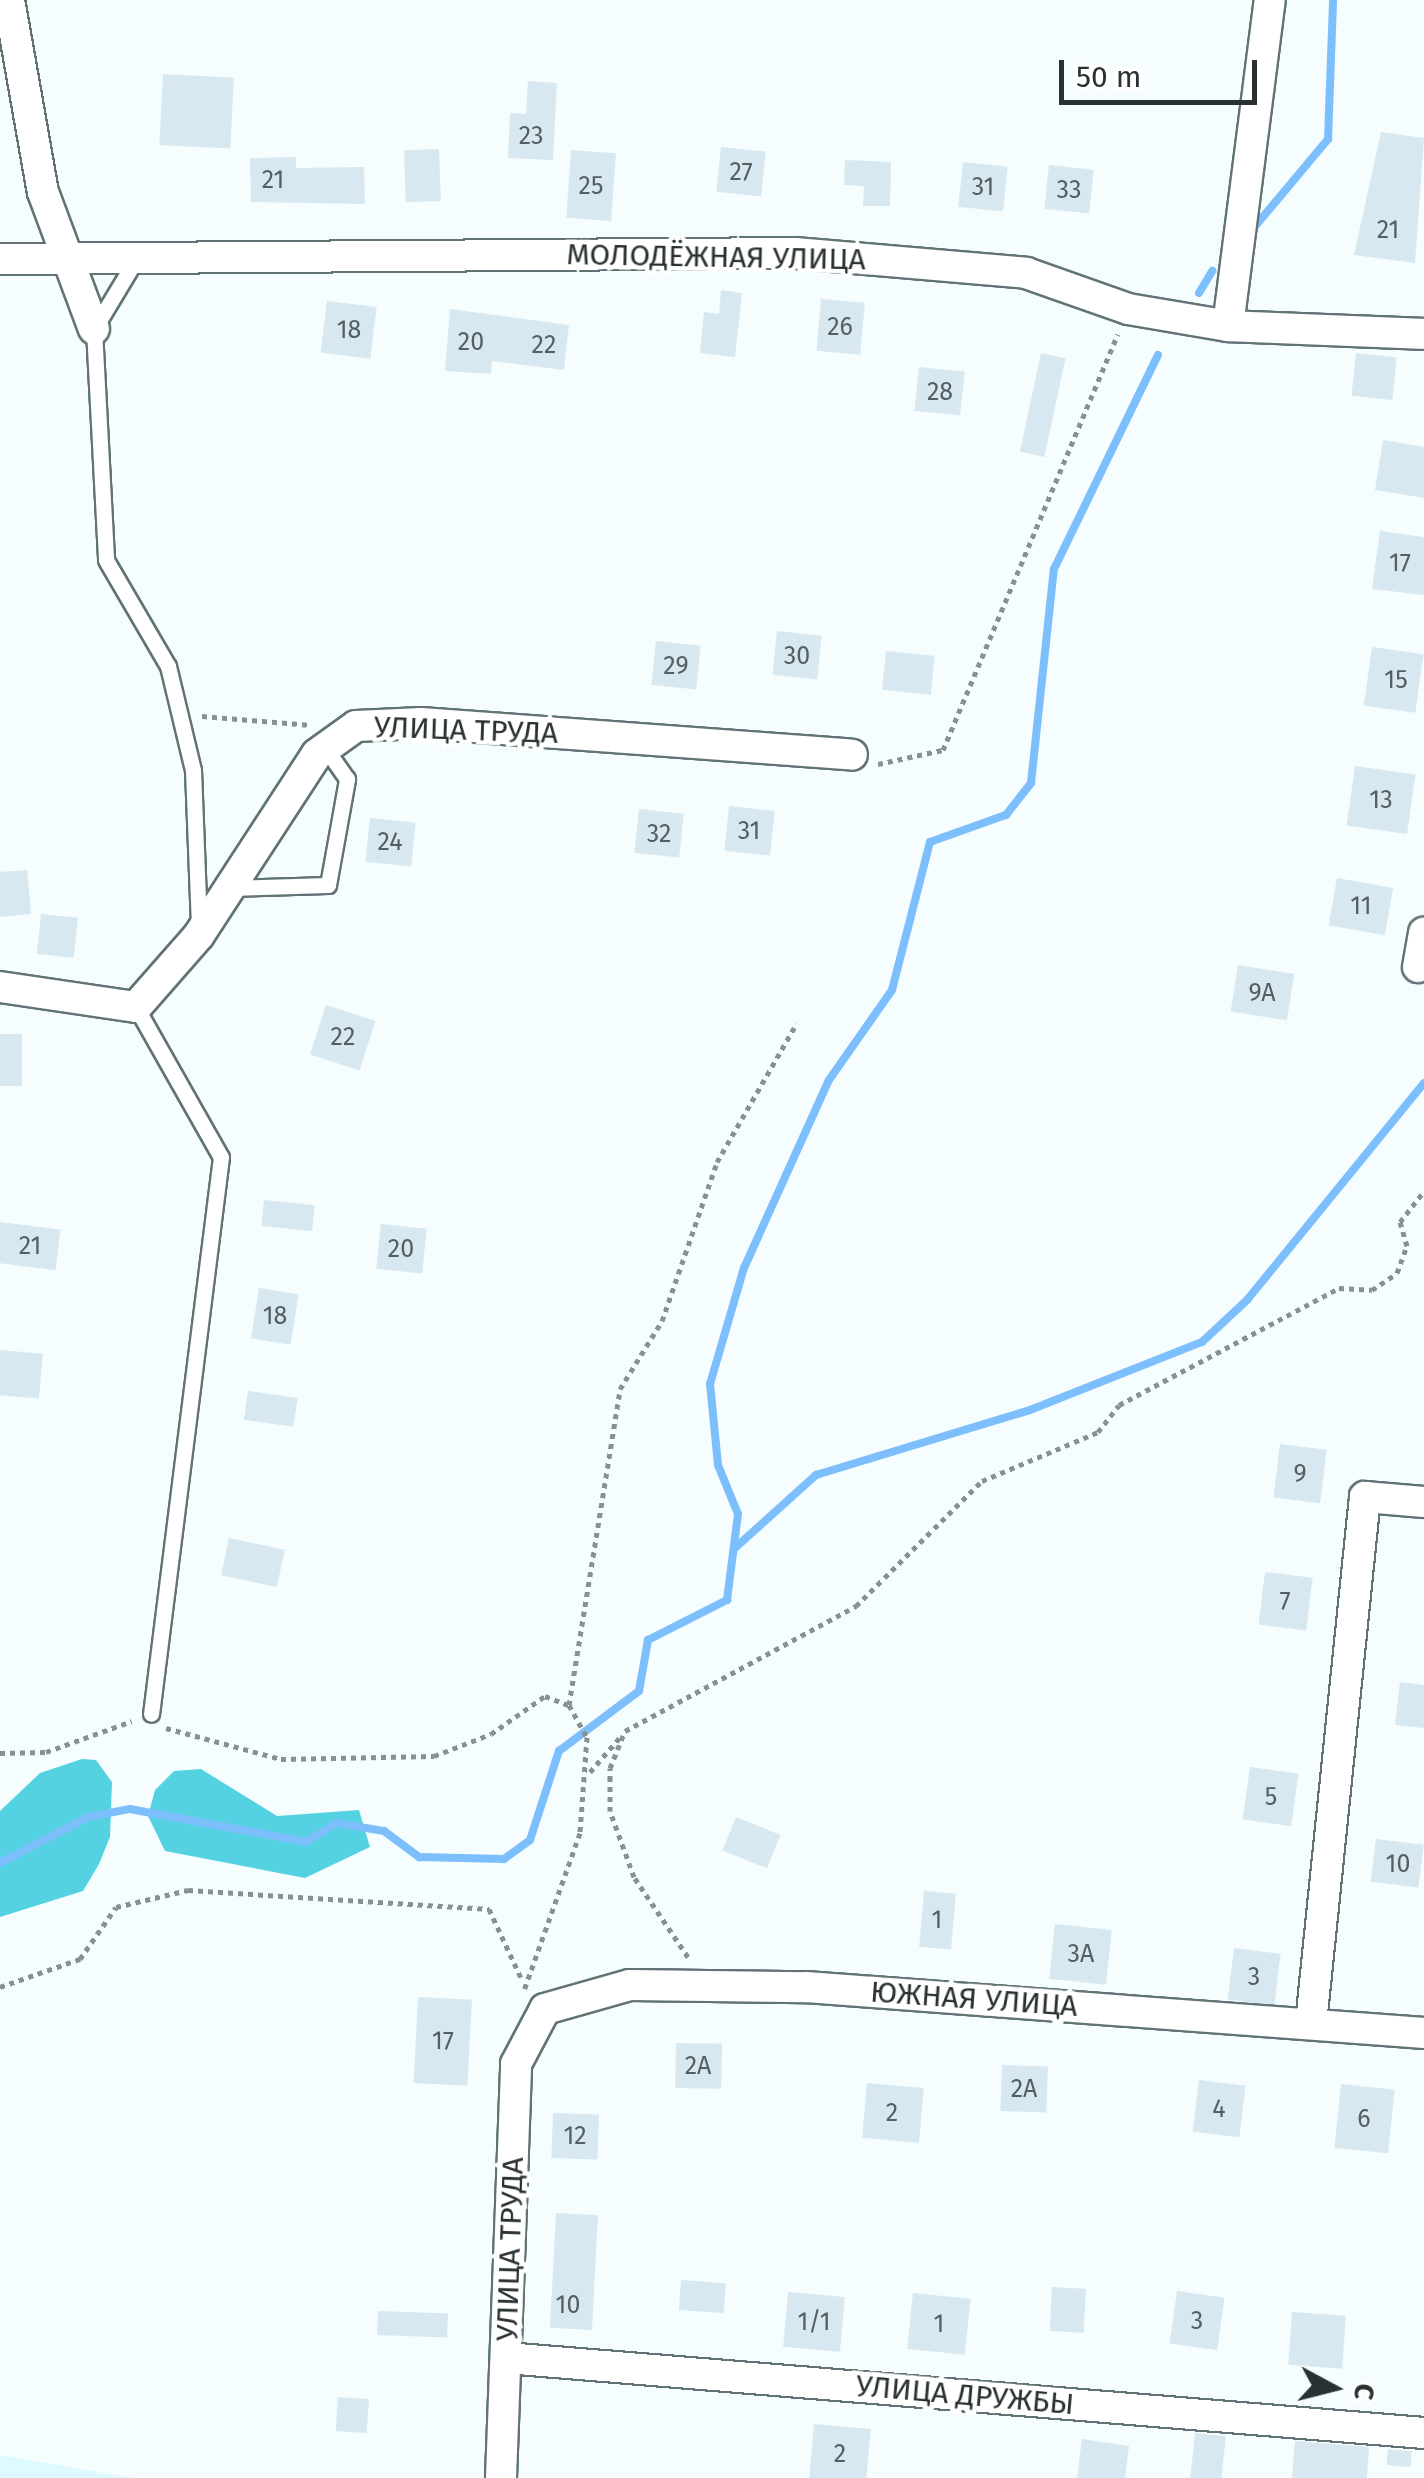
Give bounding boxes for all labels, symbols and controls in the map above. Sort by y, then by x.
scale bar [1064,40,1262,102]
text: 50 m [1076,59,1141,95]
house number: 23 [519,121,543,151]
house number: 27 [729,157,753,187]
house number: 21 [262,165,284,195]
house number: 25 [579,171,603,201]
house number: 31 [972,172,994,202]
house number: 33 [1057,175,1081,205]
house number: 21 [1377,215,1399,245]
street label: МОЛОДЁЖНАЯ УЛИЦА [566,236,866,278]
house number: 26 [827,312,853,342]
house number: 18 [337,315,361,345]
house number: 20 [458,327,484,357]
house number: 22 [532,330,556,360]
house number: 28 [927,377,953,407]
house number: 17 [1389,548,1411,578]
house number: 30 [784,641,810,671]
house number: 29 [663,651,689,681]
house number: 15 [1384,665,1408,695]
street label: УЛИЦА ТРУДА [373,709,559,751]
house number: 13 [1369,785,1393,815]
house number: 31 [738,816,760,846]
house number: 32 [647,819,671,849]
house number: 24 [378,827,402,857]
house number: 11 [1350,891,1372,921]
house number: 9А [1248,978,1276,1008]
house number: 22 [331,1022,355,1052]
house number: 21 [19,1231,41,1261]
house number: 20 [388,1234,414,1264]
house number: 18 [263,1301,287,1331]
house number: 9 [1293,1459,1307,1489]
house number: 7 [1279,1586,1291,1616]
house number: 5 [1265,1782,1277,1812]
house number: 10 [1386,1849,1410,1879]
house number: 1 [932,1905,942,1935]
house number: 3А [1068,1939,1094,1969]
house number: 3 [1248,1962,1260,1992]
street label: ЮЖНАЯ УЛИЦА [869,1974,1079,2024]
house number: 17 [432,2026,454,2056]
house number: 2А [685,2051,711,2081]
house number: 2А [1011,2074,1037,2104]
house number: 4 [1212,2094,1226,2124]
house number: 2 [886,2098,898,2128]
house number: 6 [1357,2104,1371,2134]
house number: 12 [563,2121,587,2151]
street label: УЛИЦА ТРУДА [489,2156,531,2342]
house number: 10 [556,2290,580,2320]
house number: 3 [1191,2306,1203,2336]
house number: 1/1 [797,2307,831,2337]
house number: 1 [934,2309,944,2339]
north arrow [1284,2338,1384,2438]
street label: УЛИЦА ДРУЖБЫ [854,2368,1076,2422]
text: С [1347,2382,1382,2402]
house number: 2 [834,2439,846,2469]

